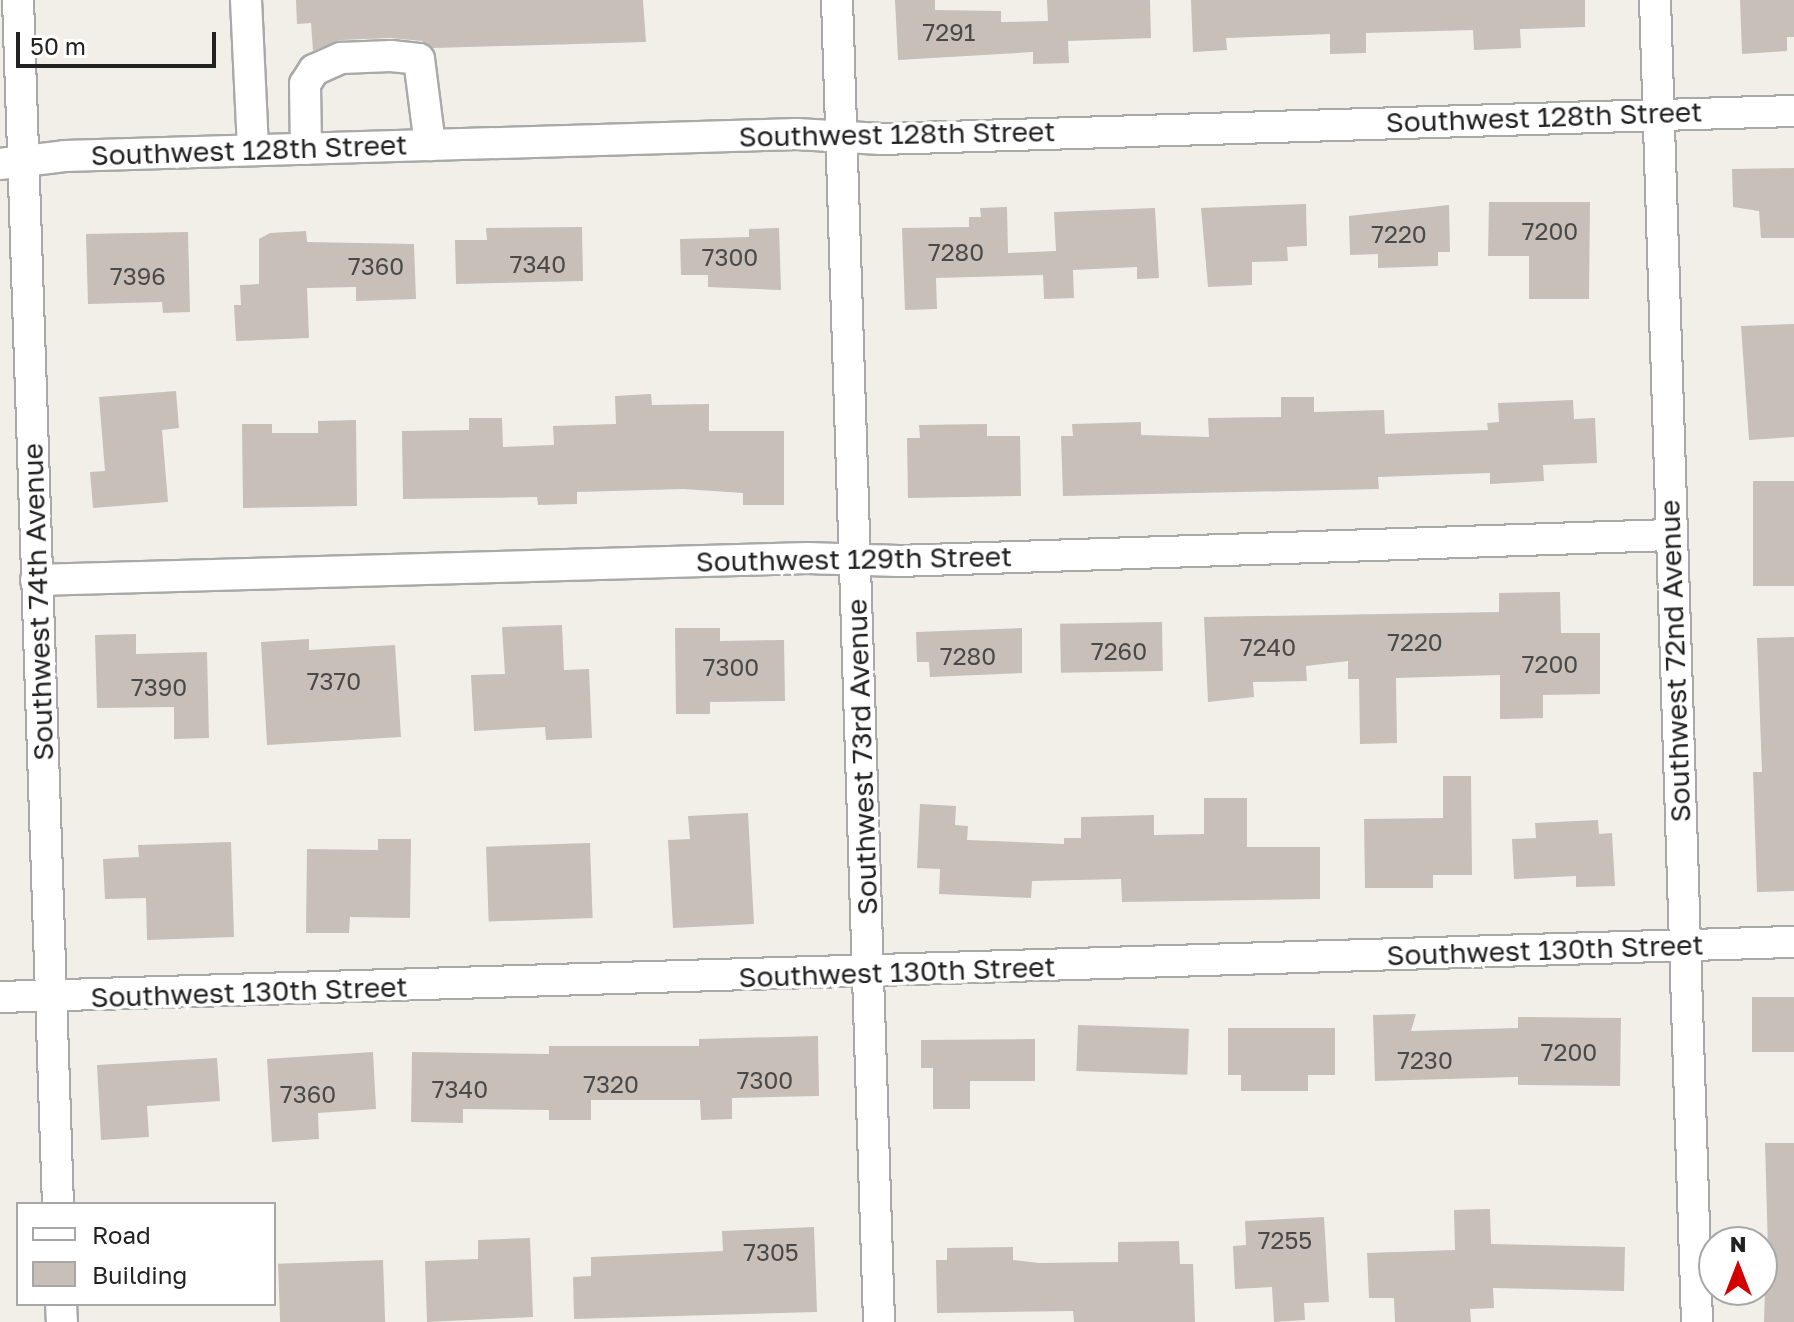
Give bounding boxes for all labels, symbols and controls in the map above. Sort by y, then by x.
scale bar [20,16,220,66]
house number: 7291 [923,18,975,46]
text: 50 m [30,31,86,60]
street label: Southwest 128th Street [1385,95,1703,139]
street label: Southwest 128th Street [738,114,1056,154]
street label: Southwest 128th Street [90,128,408,172]
house number: 7200 [1522,217,1578,245]
house number: 7220 [1371,220,1427,248]
house number: 7280 [928,238,984,266]
house number: 7300 [702,243,758,271]
house number: 7340 [510,250,566,278]
house number: 7360 [348,252,404,280]
house number: 7396 [110,262,166,290]
street label: Southwest 74th Avenue [16,443,60,761]
street label: Southwest 72nd Avenue [1653,499,1697,823]
street label: Southwest 129th Street [695,539,1013,579]
street label: Southwest 73rd Avenue [840,598,884,916]
house number: 7220 [1387,628,1443,656]
house number: 7240 [1240,633,1296,661]
house number: 7260 [1091,637,1147,665]
house number: 7280 [940,642,996,670]
house number: 7200 [1522,650,1578,678]
house number: 7300 [703,653,759,681]
house number: 7370 [307,667,361,695]
house number: 7390 [131,673,187,701]
street label: Southwest 130th Street [1386,928,1704,972]
street label: Southwest 130th Street [738,950,1056,994]
street label: Southwest 130th Street [90,970,408,1014]
house number: 7200 [1541,1038,1597,1066]
house number: 7230 [1397,1046,1453,1074]
house number: 7300 [737,1066,793,1094]
house number: 7320 [583,1070,639,1098]
house number: 7340 [432,1075,488,1103]
house number: 7360 [280,1080,336,1108]
legend [16,1202,276,1306]
text: Road [92,1220,151,1249]
house number: 7255 [1258,1226,1312,1254]
north arrow [1698,1226,1778,1306]
text: N [1730,1230,1746,1257]
house number: 7305 [743,1238,799,1266]
text: Building [92,1260,187,1289]

